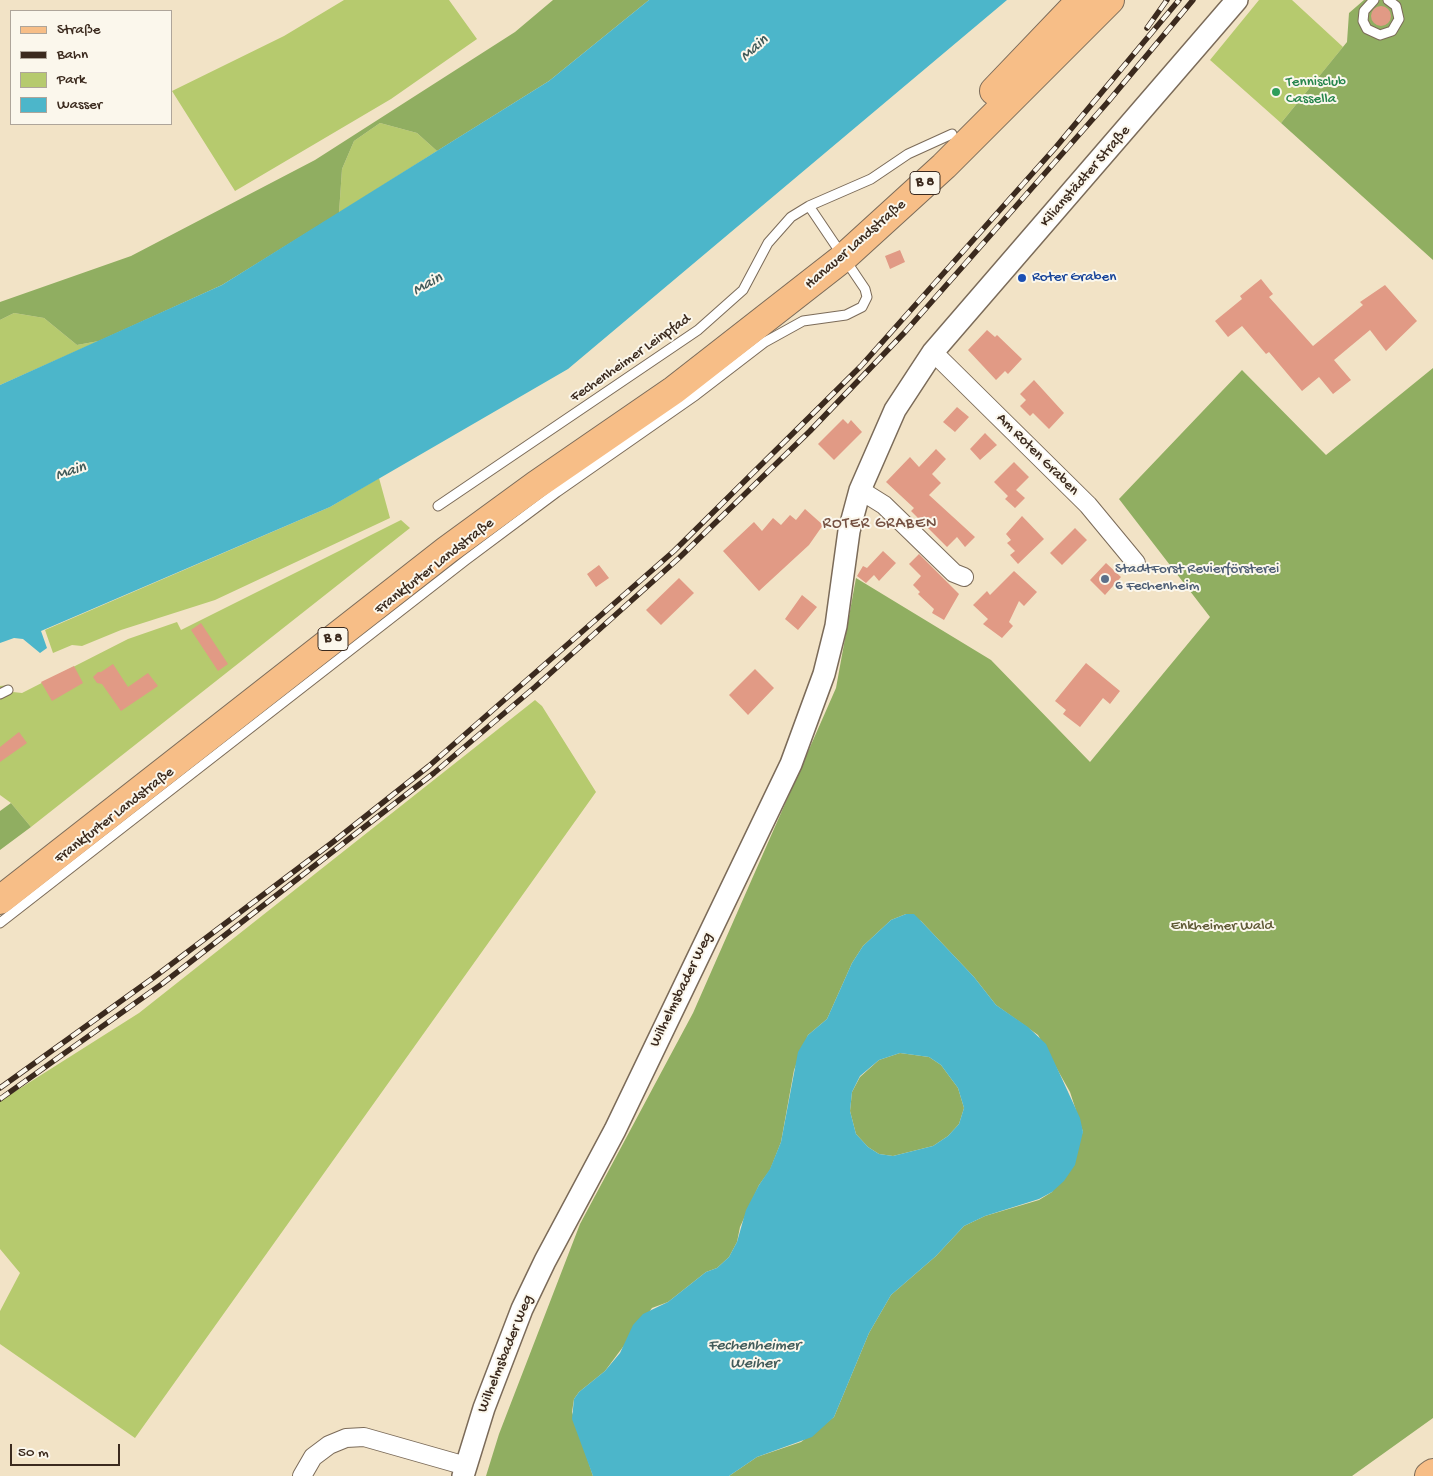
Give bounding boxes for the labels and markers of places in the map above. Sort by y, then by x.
place label: Tennisclub Cassella [1286,74,1346,109]
marker: Tennisclub Cassella [1270,86,1282,98]
place label: Roter Graben [1032,269,1116,287]
marker: Roter Graben [1016,272,1028,284]
place label: StadtForst Revierförsterei 6 Fechenheim [1115,561,1279,596]
marker: StadtForst Revierförsterei 6 Fechenheim [1099,573,1111,585]

